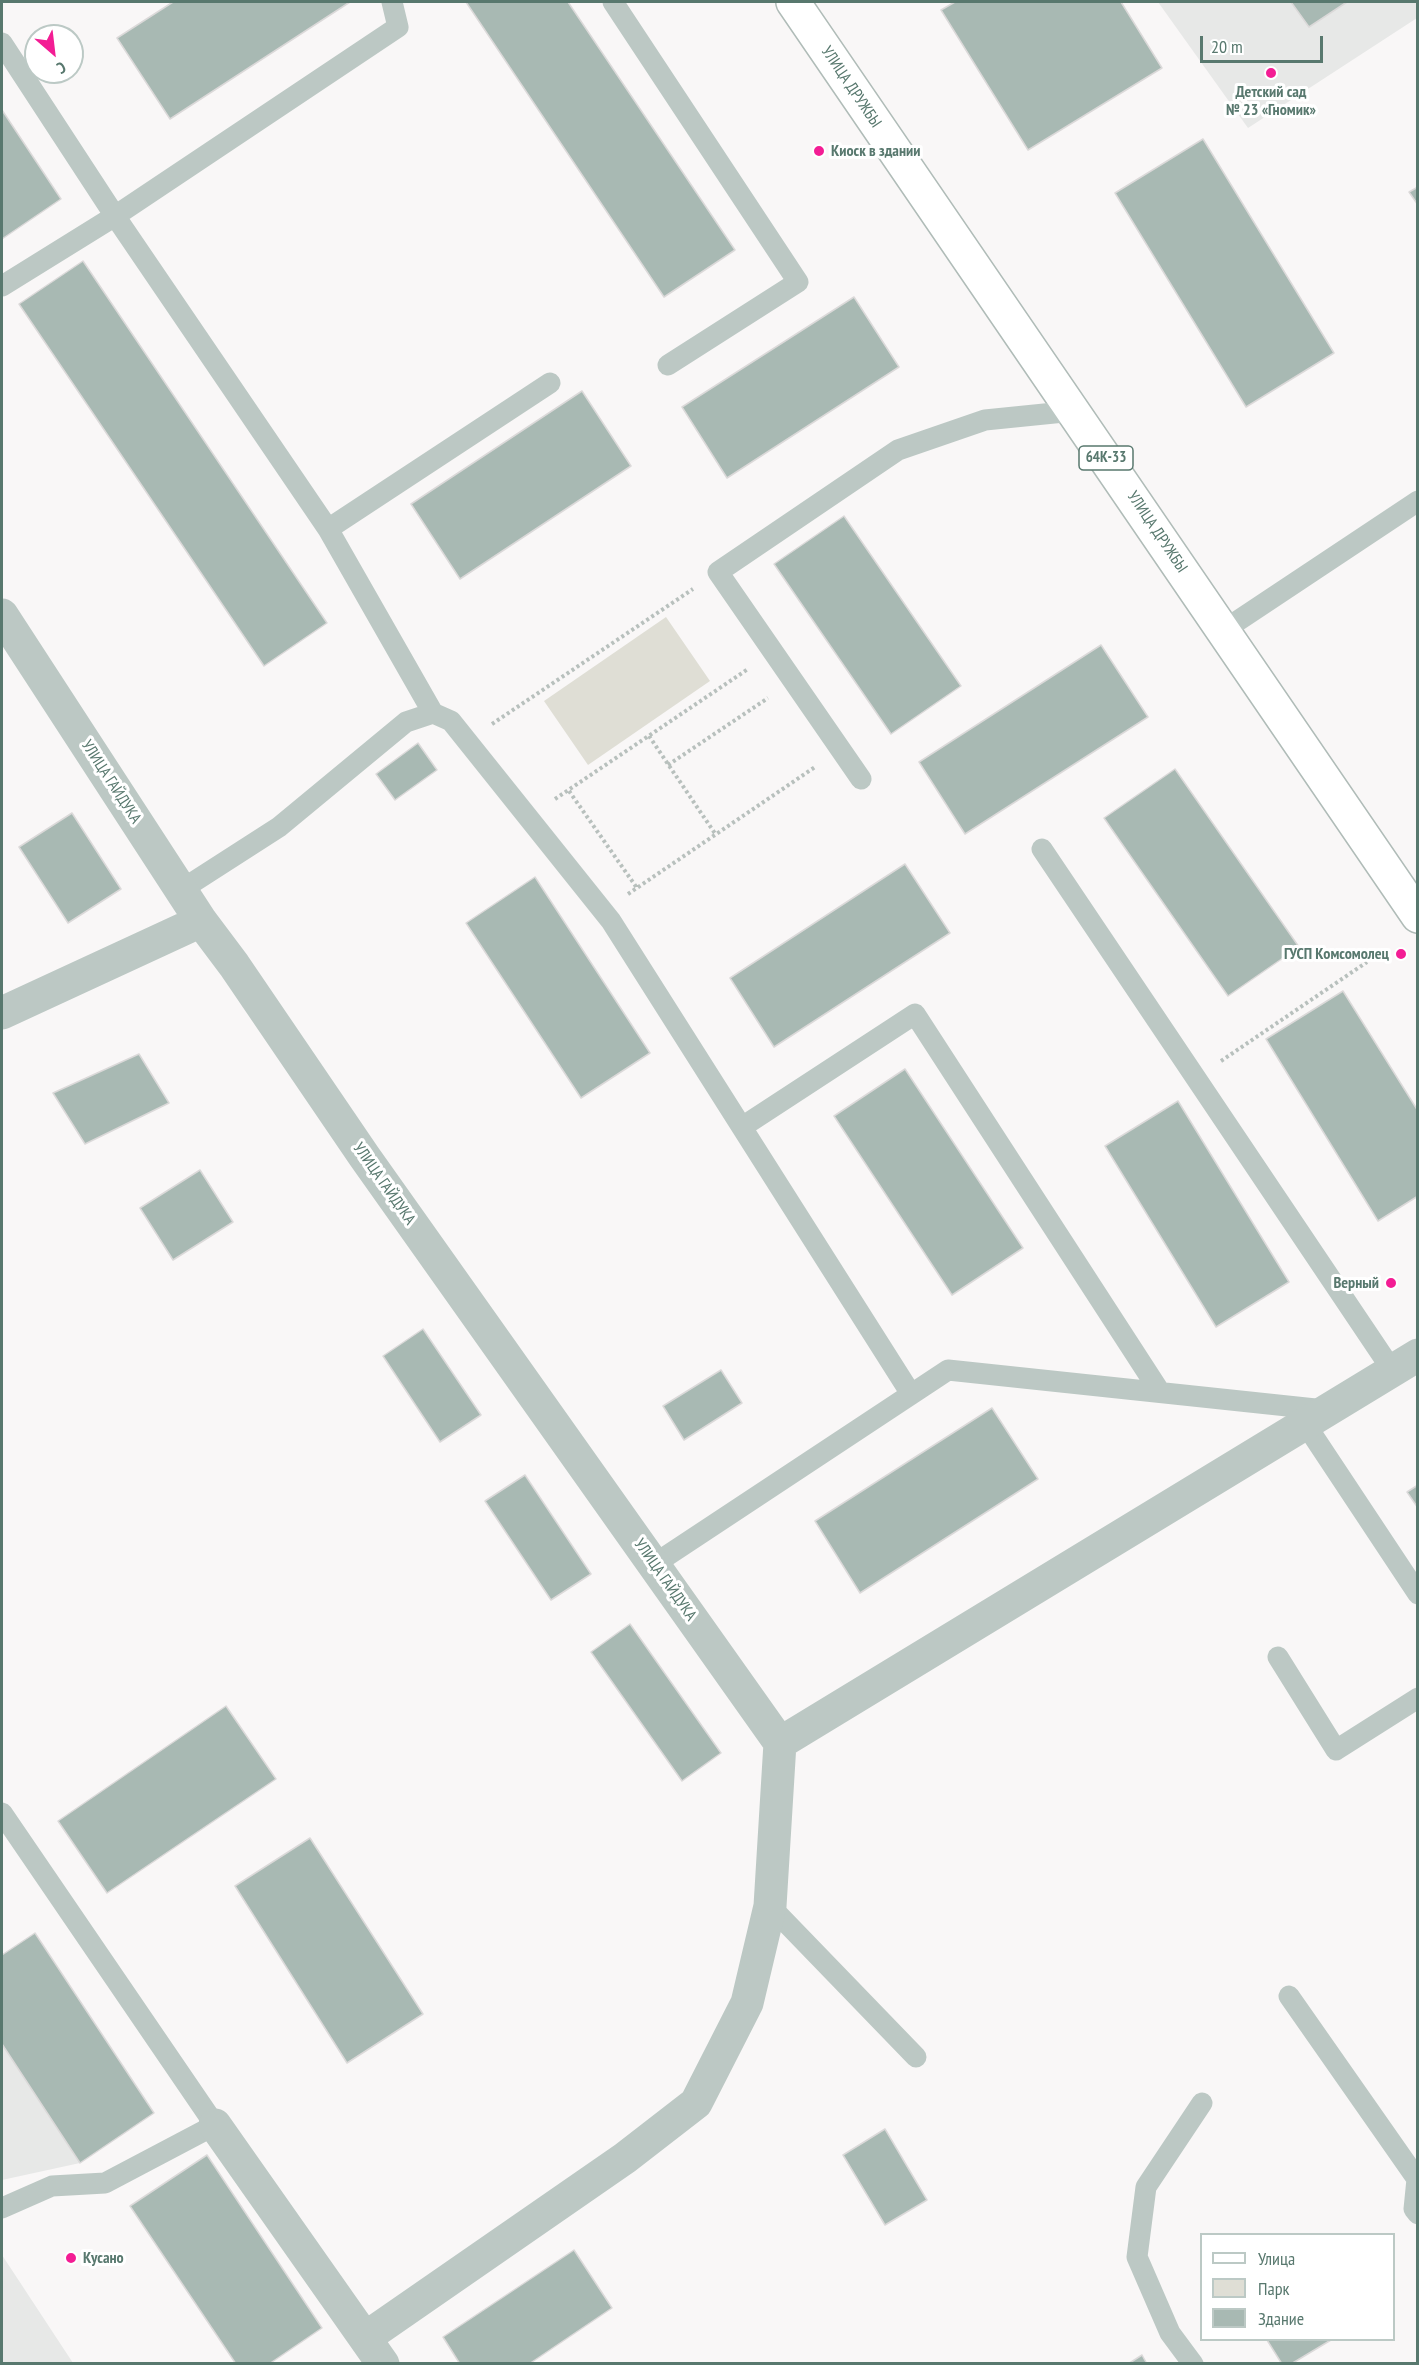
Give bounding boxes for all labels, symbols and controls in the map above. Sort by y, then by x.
north arrow [24,24,84,84]
scale bar [1203,24,1326,62]
text: 20 m [1211,35,1243,58]
street label: УЛИЦА ДРУЖБЫ [817,43,885,131]
text: С [54,58,69,79]
marker: Детский сад № 23 «Гномик» [1264,66,1278,80]
place label: Детский сад № 23 «Гномик» [1226,82,1316,120]
place label: Киоск в здании [831,141,920,161]
marker: Киоск в здании [812,144,826,158]
road number: 64К-33 [1079,446,1133,470]
street label: УЛИЦА ДРУЖБЫ [1123,488,1191,576]
street label: УЛИЦА ГАЙДУКА [77,737,145,827]
place label: ГУСП Комсомолец [1284,944,1389,964]
marker: ГУСП Комсомолец [1394,947,1408,961]
street label: УЛИЦА ГАЙДУКА [349,1139,419,1229]
place label: Верный [1333,1273,1379,1293]
marker: Верный [1384,1276,1398,1290]
street label: УЛИЦА ГАЙДУКА [630,1535,700,1625]
legend [1200,2233,1395,2341]
text: Улица [1258,2247,1295,2270]
place label: Кусано [83,2248,124,2268]
marker: Кусано [64,2251,78,2265]
text: Парк [1258,2277,1289,2300]
text: Здание [1258,2307,1304,2330]

